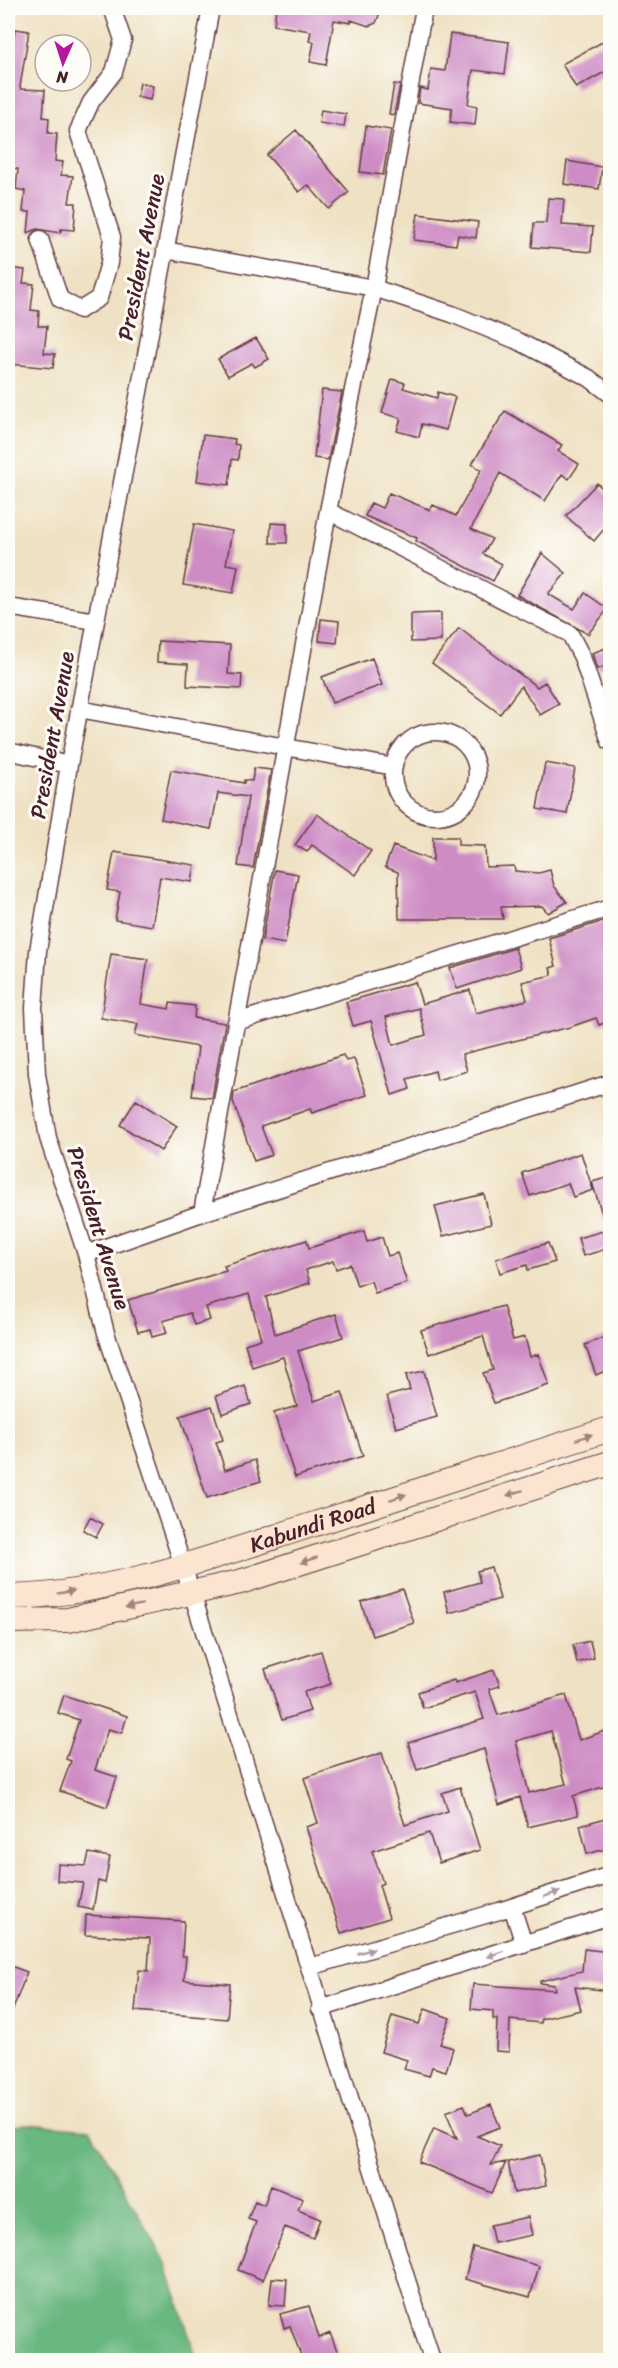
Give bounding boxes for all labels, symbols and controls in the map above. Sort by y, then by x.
north arrow [33,33,93,93]
text: N [55,63,70,92]
street label: President Avenue [106,170,176,344]
street label: President Avenue [18,648,86,822]
street label: President Avenue [56,1141,143,1315]
one-way arrow [575,1432,593,1441]
street label: Kabundi Road [244,1486,382,1564]
one-way arrow [506,1489,524,1499]
one-way arrow [389,1492,407,1501]
one-way arrow [300,1555,318,1565]
one-way arrow [56,1587,75,1596]
one-way arrow [125,1602,144,1611]
one-way arrow [543,1888,561,1898]
one-way arrow [357,1946,375,1955]
one-way arrow [486,1949,504,1959]

